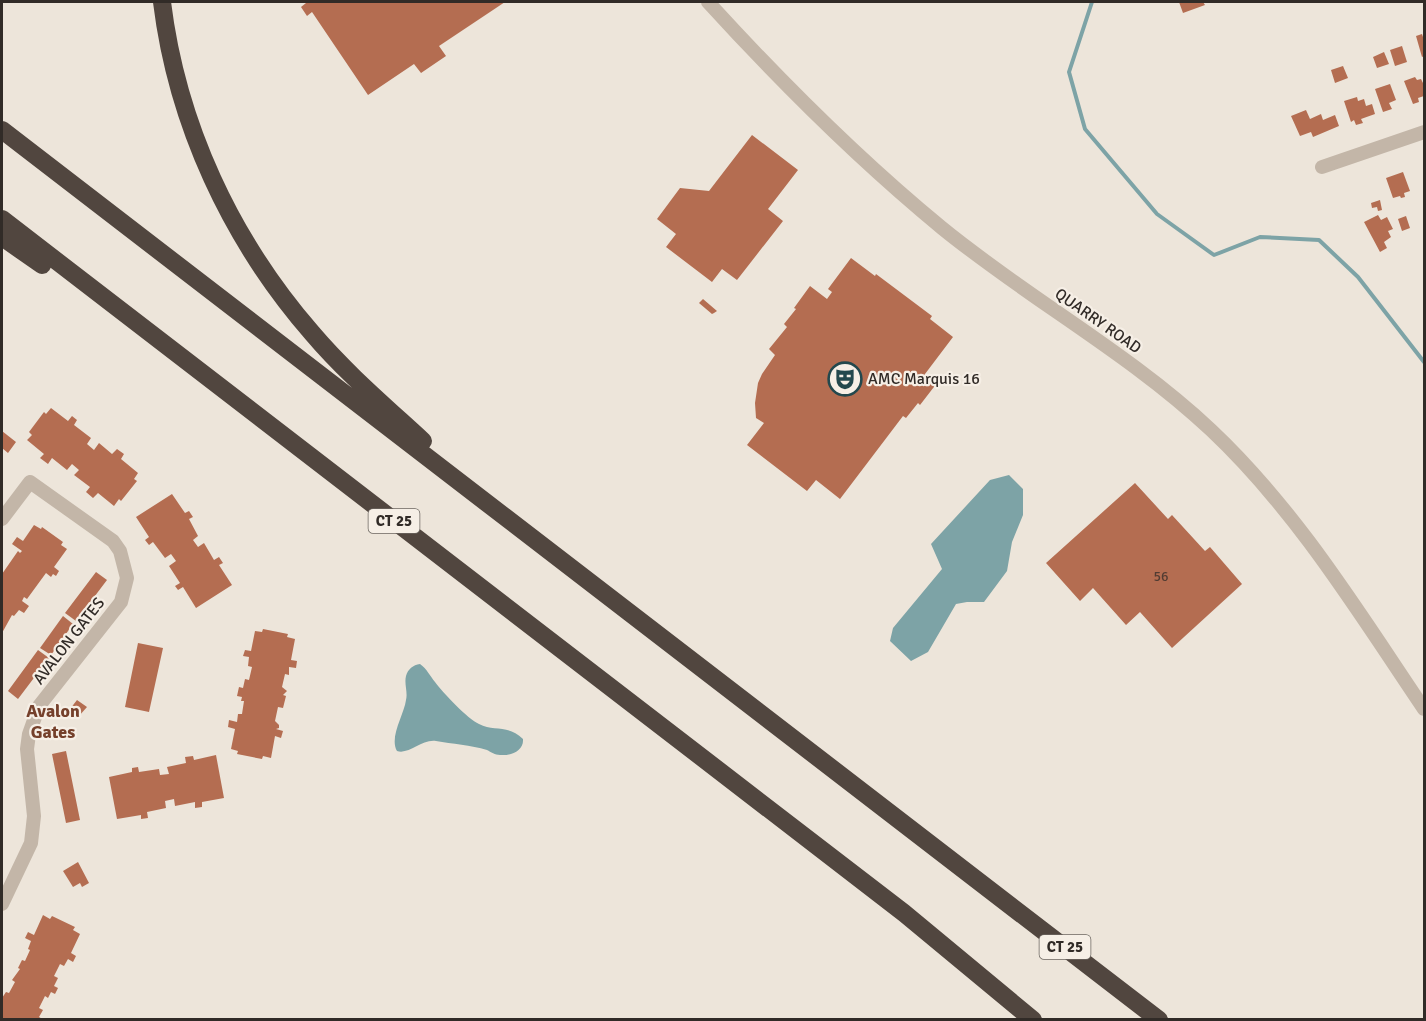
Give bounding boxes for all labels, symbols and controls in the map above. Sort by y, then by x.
street label: QUARRY ROAD [1051,284,1145,358]
theatre icon: AMC Marquis 16 [827,361,863,397]
place label: AMC Marquis 16 [868,369,980,389]
road number: CT 25 [368,509,420,533]
house number: 56 [1153,568,1169,585]
street label: AVALON GATES [29,593,109,688]
district label: Avalon Gates [26,700,80,743]
road number: CT 25 [1040,935,1090,959]

